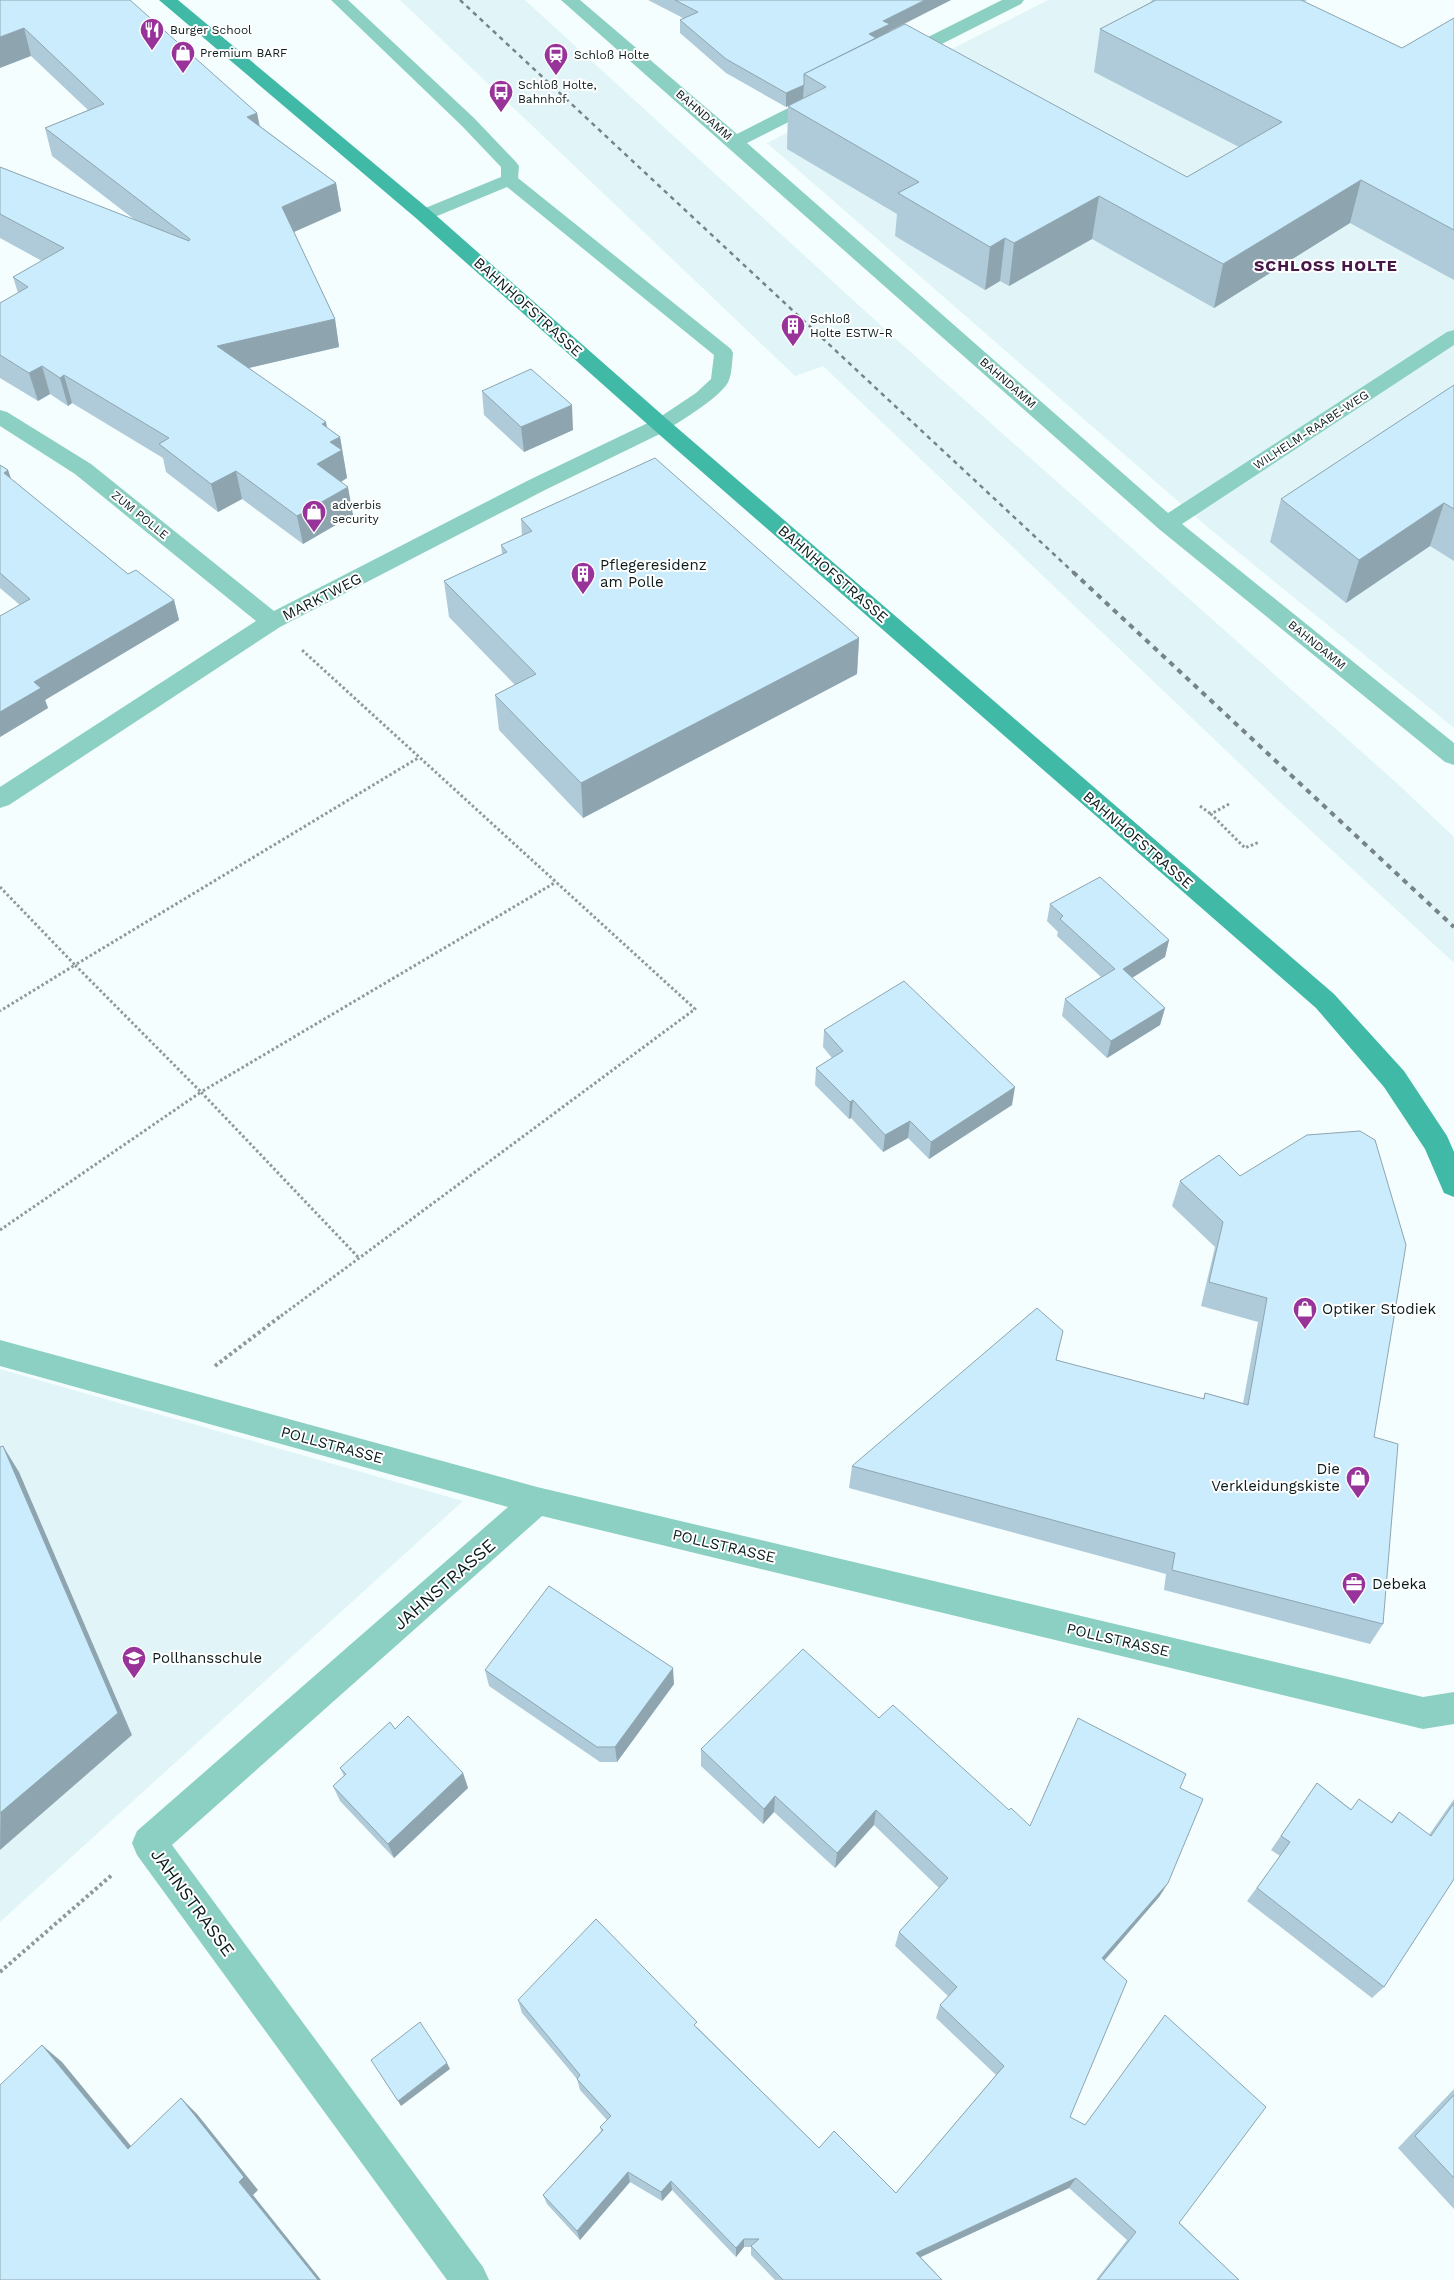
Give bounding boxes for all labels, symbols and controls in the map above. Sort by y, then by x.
restaurant icon: Burger School [139,17,165,51]
place label: Burger School [170,23,252,37]
shop icon: Premium BARF [170,40,196,74]
station icon: Schloß Holte [543,42,569,76]
place label: Premium BARF [200,46,287,60]
place label: Schloß Holte [574,48,650,62]
place label: Schloß Holte, Bahnhof [518,78,597,106]
bus stop icon: Schloß Holte, Bahnhof [488,79,514,113]
street label: BAHNDAMM [673,87,735,143]
street label: BAHNHOFSTRASSE [470,254,586,360]
district label: SCHLOSS HOLTE [1254,256,1398,275]
place label: Schloß Holte ESTW-R [810,312,893,340]
building icon: Schloß Holte ESTW-R [780,313,806,347]
street label: BAHNDAMM [977,355,1039,411]
street label: WILHELM-RAABE-WEG [1251,388,1371,472]
street label: ZUM POLLE [109,488,171,542]
place label: adverbis security [332,498,381,526]
shop icon: adverbis security [301,499,327,533]
street label: BAHNHOFSTRASSE [774,521,892,627]
place label: Pflegeresidenz am Polle [600,556,707,591]
building icon: Pflegeresidenz am Polle [570,561,596,595]
street label: MARKTWEG [280,569,364,625]
street label: BAHNDAMM [1285,618,1349,672]
street label: BAHNHOFSTRASSE [1079,787,1197,893]
shop icon: Optiker Stodiek [1292,1296,1318,1330]
place label: Optiker Stodiek [1322,1300,1436,1318]
street label: POLLSTRASSE [279,1423,385,1467]
place label: Die Verkleidungskiste [1211,1460,1340,1495]
shop icon: Die Verkleidungskiste [1345,1465,1371,1499]
street label: POLLSTRASSE [671,1525,777,1567]
street label: JAHNSTRASSE [389,1534,499,1634]
office icon: Debeka [1341,1571,1367,1605]
place label: Debeka [1372,1575,1427,1593]
street label: POLLSTRASSE [1065,1619,1171,1661]
school or university icon: Pollhansschule [121,1645,147,1679]
place label: Pollhansschule [152,1649,262,1667]
street label: JAHNSTRASSE [147,1844,239,1960]

